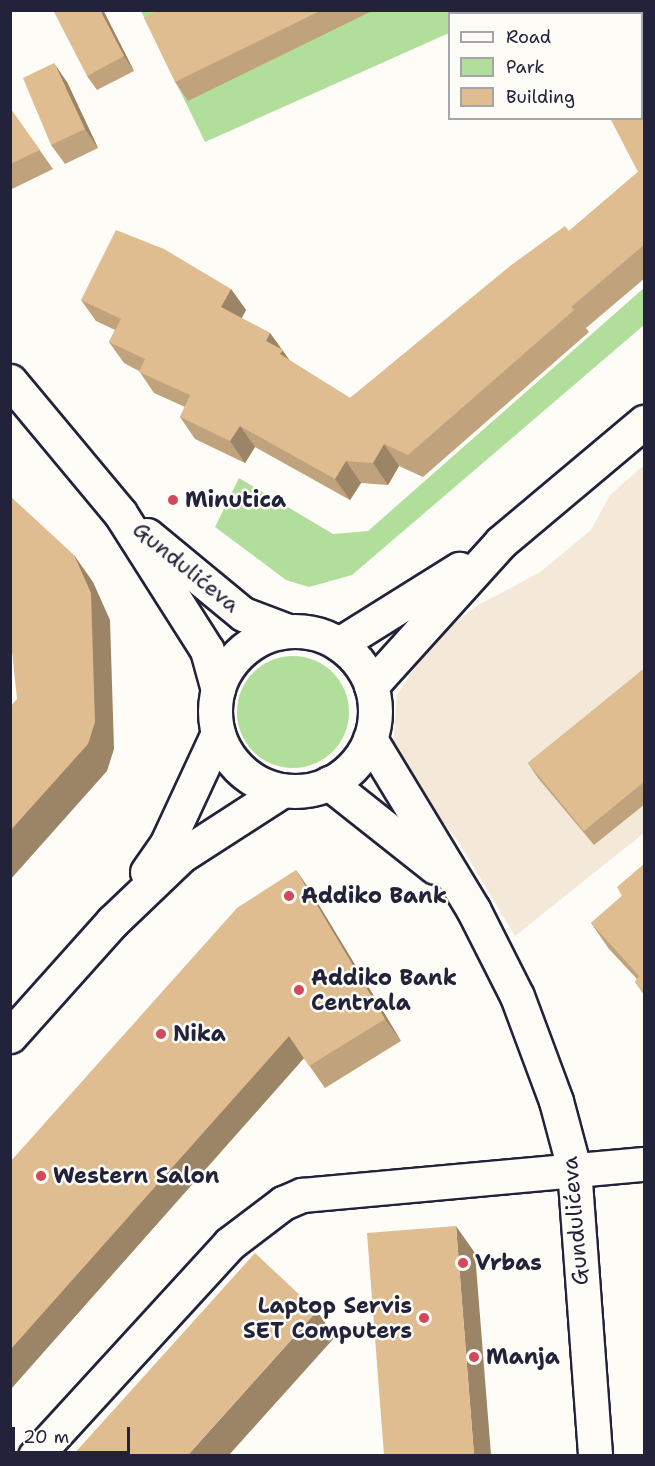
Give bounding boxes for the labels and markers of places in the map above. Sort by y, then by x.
place label: Minutica [185,487,286,513]
marker: Minutica [166,493,180,507]
place label: Addiko Bank [301,883,447,909]
marker: Addiko Bank [282,889,296,903]
place label: Addiko Bank Centrala [311,964,457,1016]
marker: Addiko Bank Centrala [292,983,306,997]
place label: Nika [173,1021,226,1047]
marker: Nika [154,1027,168,1041]
place label: Western Salon [53,1163,219,1189]
marker: Western Salon [34,1169,48,1183]
place label: Vrbas [475,1250,542,1276]
marker: Vrbas [456,1256,470,1270]
place label: Laptop Servis SET Computers [243,1292,412,1344]
marker: Laptop Servis SET Computers [417,1311,431,1325]
place label: Manja [486,1344,560,1370]
marker: Manja [467,1350,481,1364]

